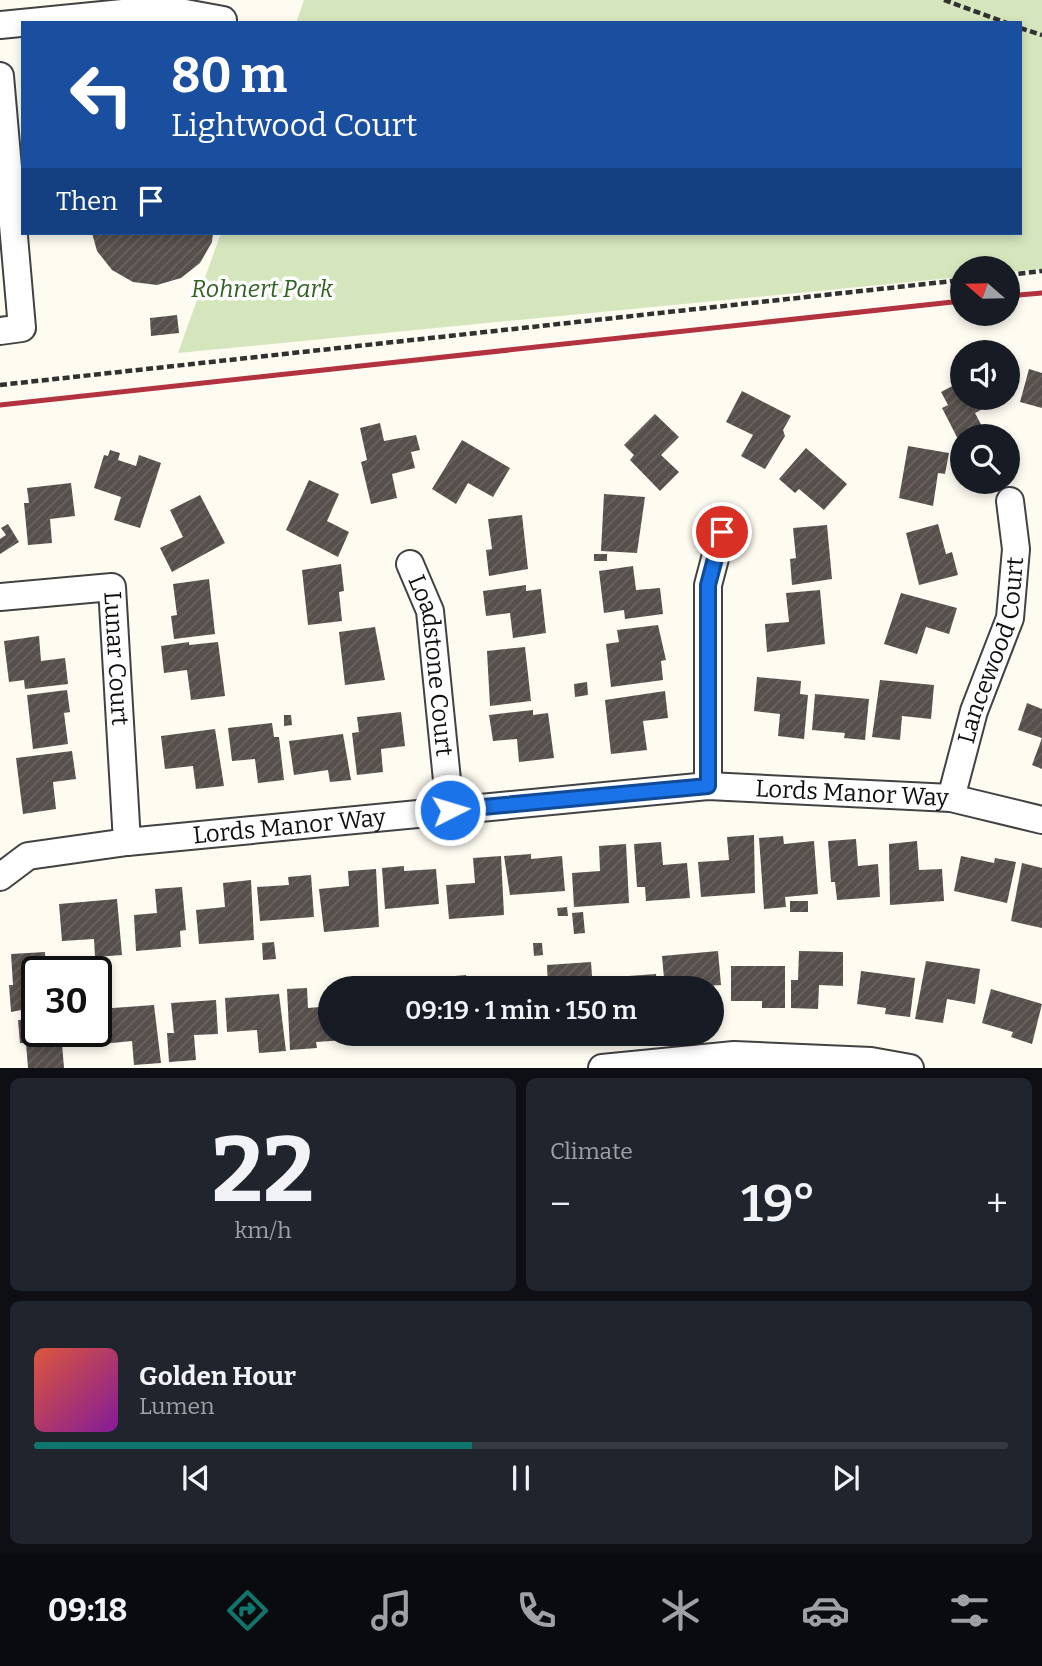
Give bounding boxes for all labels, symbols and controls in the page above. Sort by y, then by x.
text: 80 m [171,46,287,105]
icon: left [56,49,147,140]
text: Lightwood Court [171,106,417,144]
icon: arrive [132,182,170,220]
text: Then [56,186,118,217]
north arrow [950,256,1020,326]
map controls [950,256,1020,494]
park label: Rohnert Park [191,275,334,303]
button: sound [950,340,1020,410]
button: search [950,424,1020,494]
pin [692,502,752,562]
icon: arrive [703,513,741,551]
street label: Lancewood Court [952,555,1029,747]
street label: Loadstone Court [402,571,459,758]
street label: Lunar Court [98,591,134,727]
position arrow [413,773,487,847]
street label: Lords Manor Way [755,774,950,812]
street label: Lords Manor Way [192,803,387,850]
speed limit sign: 30 [21,956,112,1047]
text: 09:19 · 1 min · 150 m [405,995,637,1026]
text: 22 [212,1116,314,1225]
text: Climate [550,1137,633,1165]
text: 19° [741,1172,816,1235]
text: − [550,1181,571,1227]
text: + [986,1181,1008,1227]
text: km/h [235,1216,291,1244]
text: Golden Hour [139,1361,296,1392]
text: Lumen [139,1392,215,1420]
icon: previous [177,1459,215,1497]
icon: pause [502,1459,540,1497]
icon: next [827,1459,865,1497]
icon: directions [223,1586,272,1635]
icon: music [367,1586,416,1635]
icon: phone [512,1586,561,1635]
icon: climate [656,1586,705,1635]
icon: car [801,1586,850,1635]
icon: filters [945,1586,994,1635]
text: 09:18 [48,1591,128,1629]

